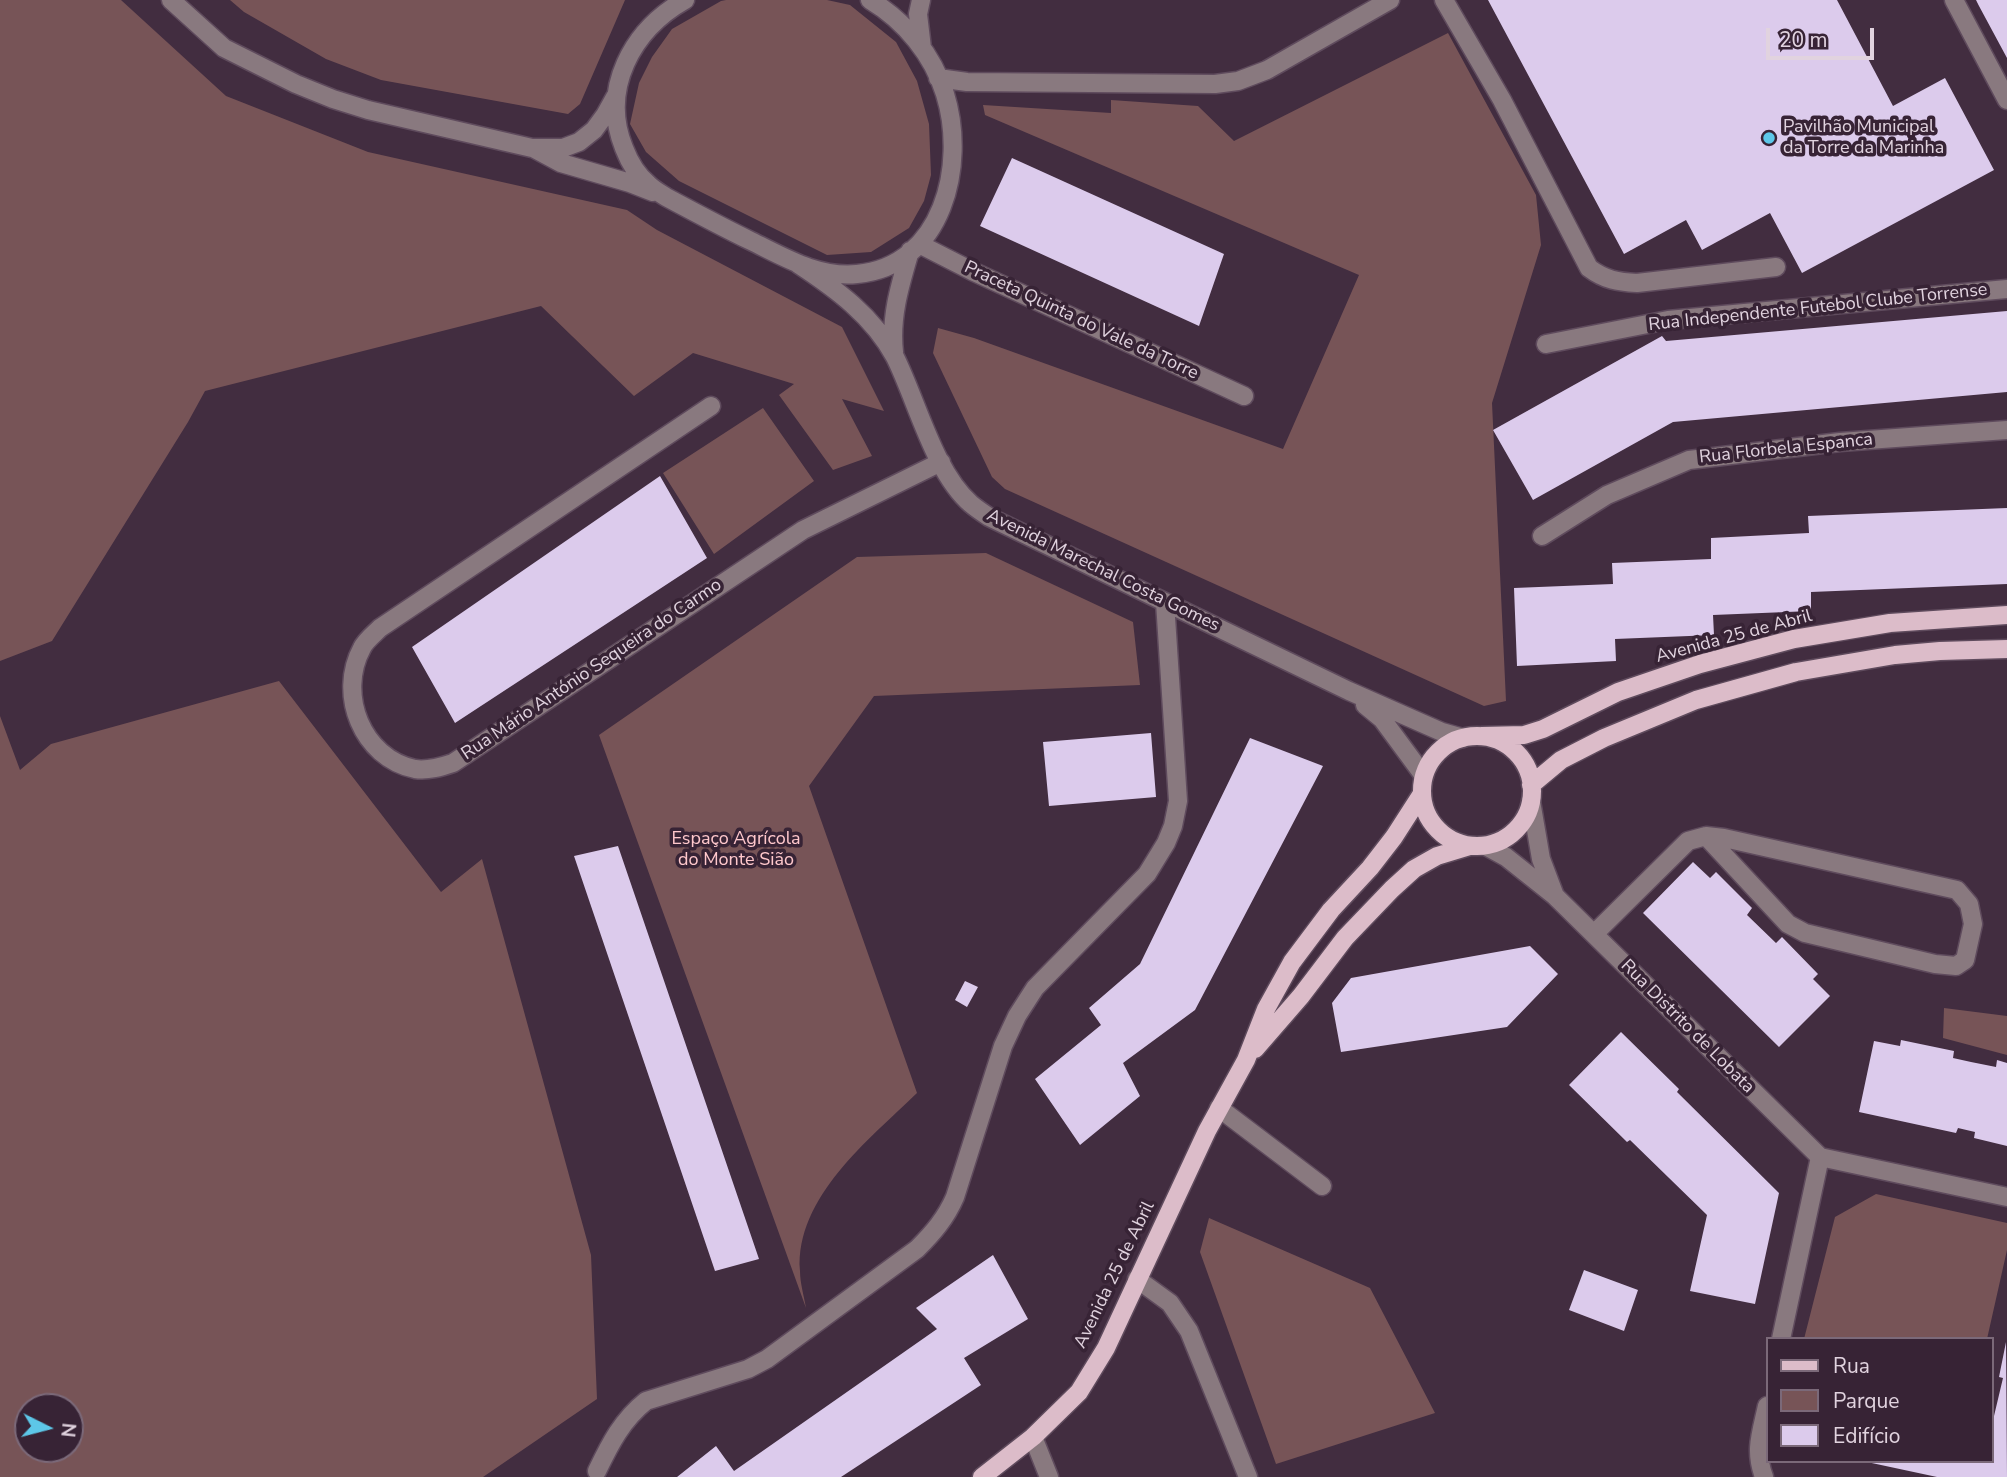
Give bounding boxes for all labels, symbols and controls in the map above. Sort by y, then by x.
scale bar [1769,14,1878,58]
text: 20 m [1779,26,1828,54]
place label: Pavilhão Municipal da Torre da Marinha [1783,117,1944,160]
marker: Pavilhão Municipal da Torre da Marinha [1761,130,1777,146]
street label: Praceta Quinta do Vale da Torre [960,257,1202,385]
street label: Rua Independente Futebol Clube Torrense [1647,279,1989,337]
street label: Rua Florbela Espanca [1698,429,1874,469]
street label: Avenida Marechal Costa Gomes [983,505,1223,637]
street label: Rua Mário António Sequeira do Carmo [458,575,726,765]
street label: Avenida 25 de Abril [1653,606,1815,668]
park label: Espaço Agrícola do Monte Sião [671,829,801,872]
street label: Rua Distrito de Lobata [1616,956,1758,1098]
street label: Avenida 25 de Abril [1070,1198,1160,1352]
legend [1766,1337,1993,1463]
text: Rua [1833,1352,1870,1380]
text: Parque [1833,1387,1900,1415]
north arrow [14,1393,84,1463]
text: N [54,1422,82,1438]
text: Edifício [1833,1422,1900,1450]

